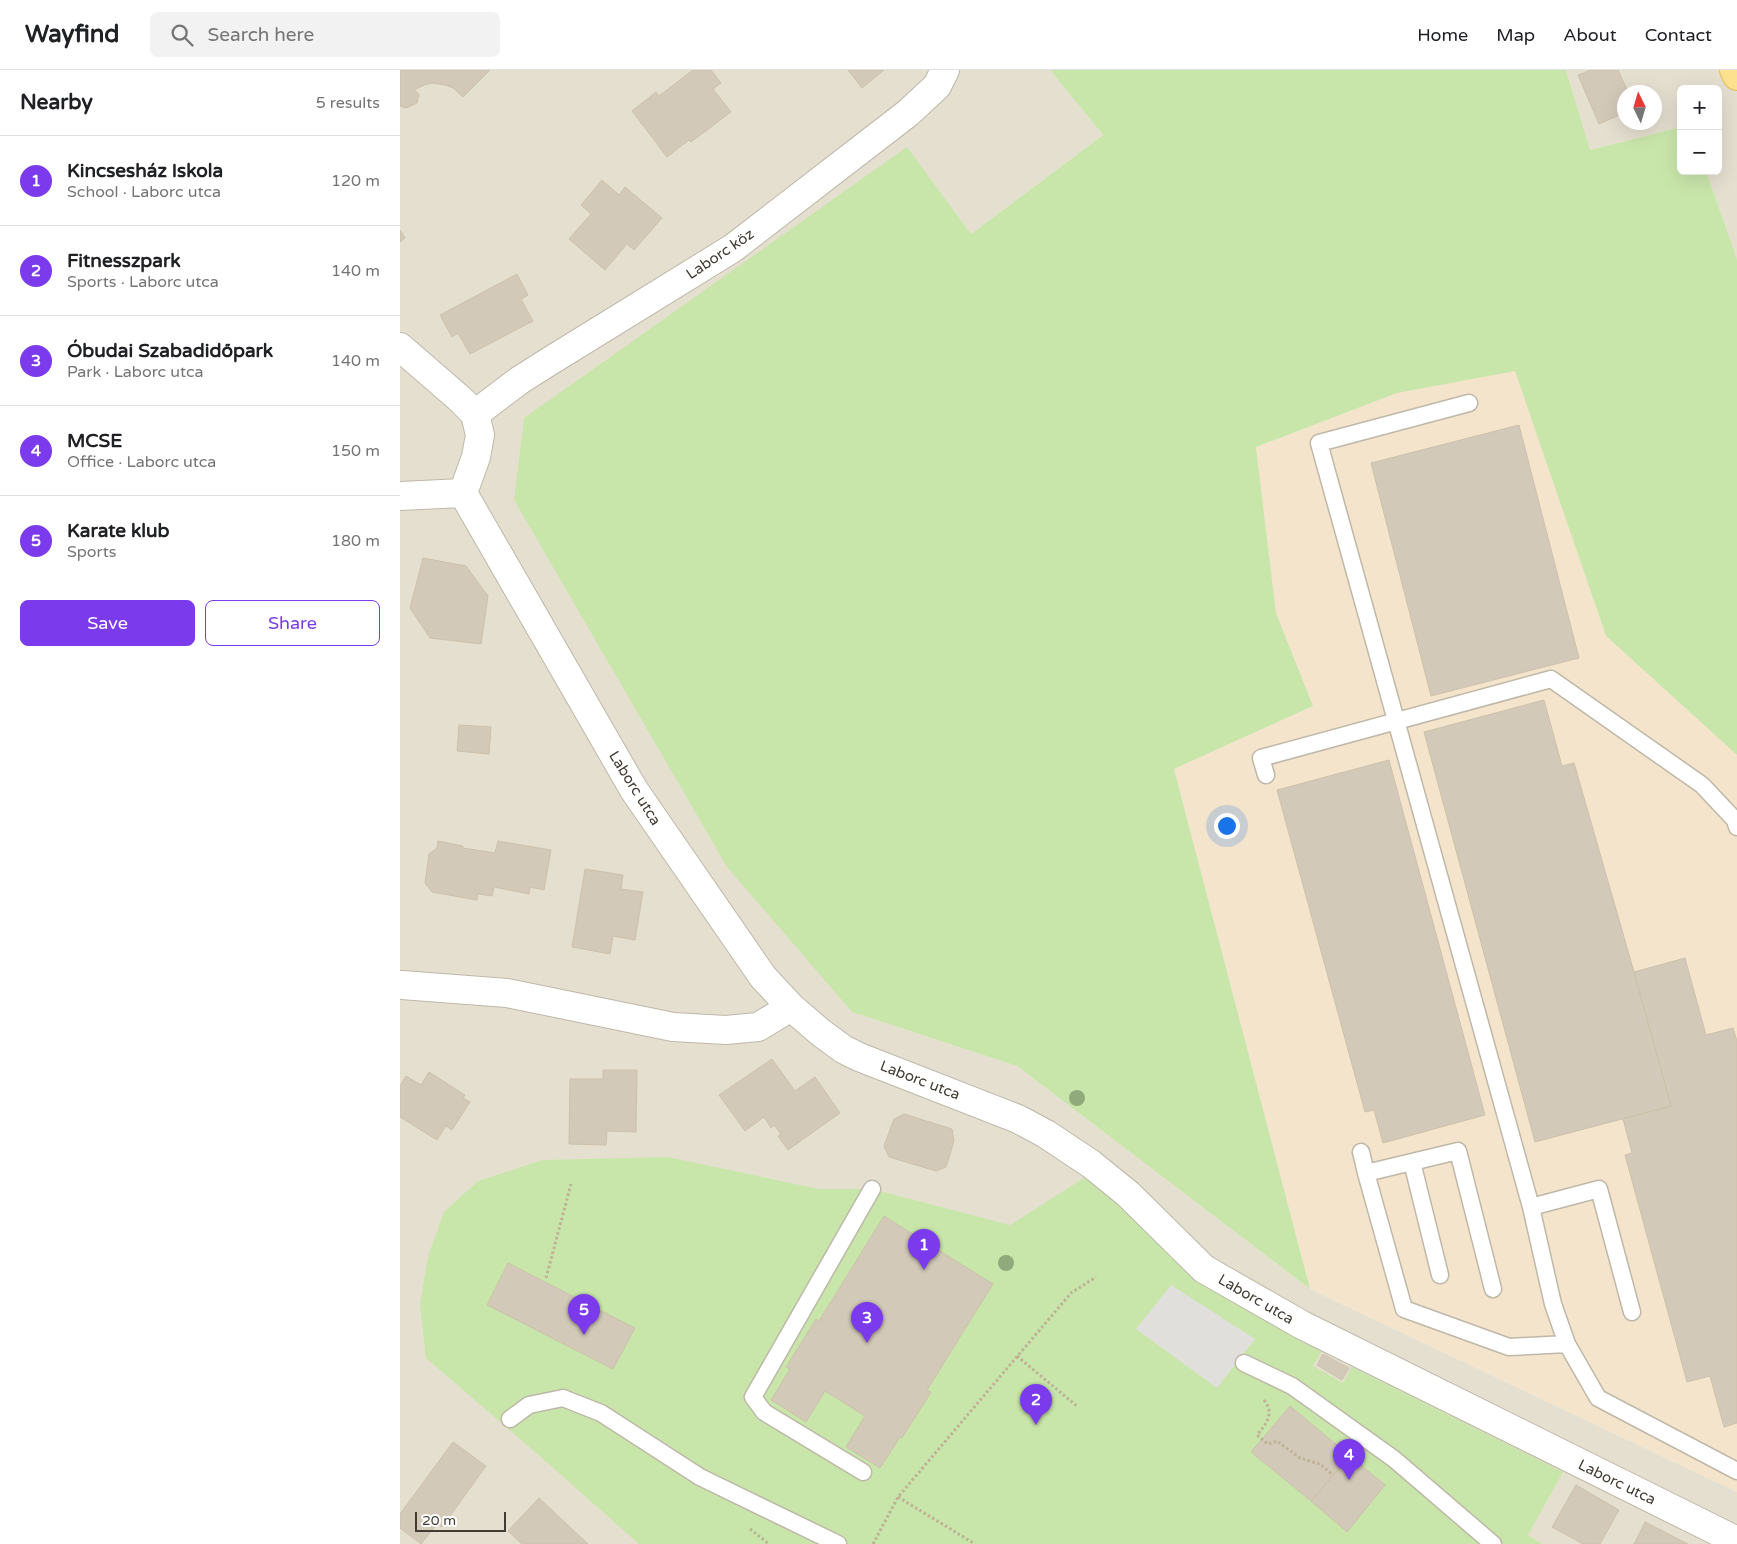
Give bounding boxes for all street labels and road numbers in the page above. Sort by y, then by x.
street label: Laborc köz [683,225,757,283]
street label: Laborc utca [605,748,665,828]
street label: Laborc utca [877,1056,963,1104]
street label: Laborc utca [1215,1270,1297,1328]
street label: Laborc utca [1575,1455,1659,1509]

